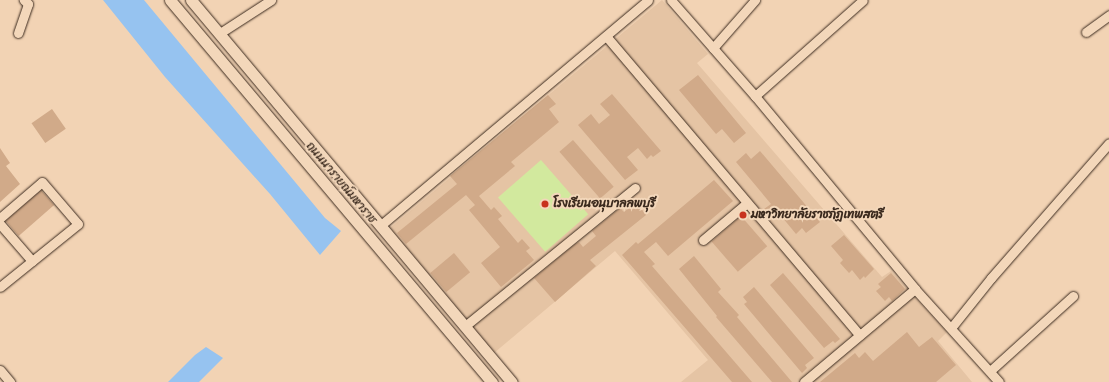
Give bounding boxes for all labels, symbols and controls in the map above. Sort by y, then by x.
street label: ถนนนารายณ์มหาราช [303,139,379,227]
place label: โรงเรียนอนุบาลลพบุรี [553,197,656,211]
marker: โรงเรียนอนุบาลลพบุรี [540,199,550,209]
place label: มหาวิทยาลัยราชภัฏเทพสตรี [751,208,884,222]
marker: มหาวิทยาลัยราชภัฏเทพสตรี [738,210,748,220]

